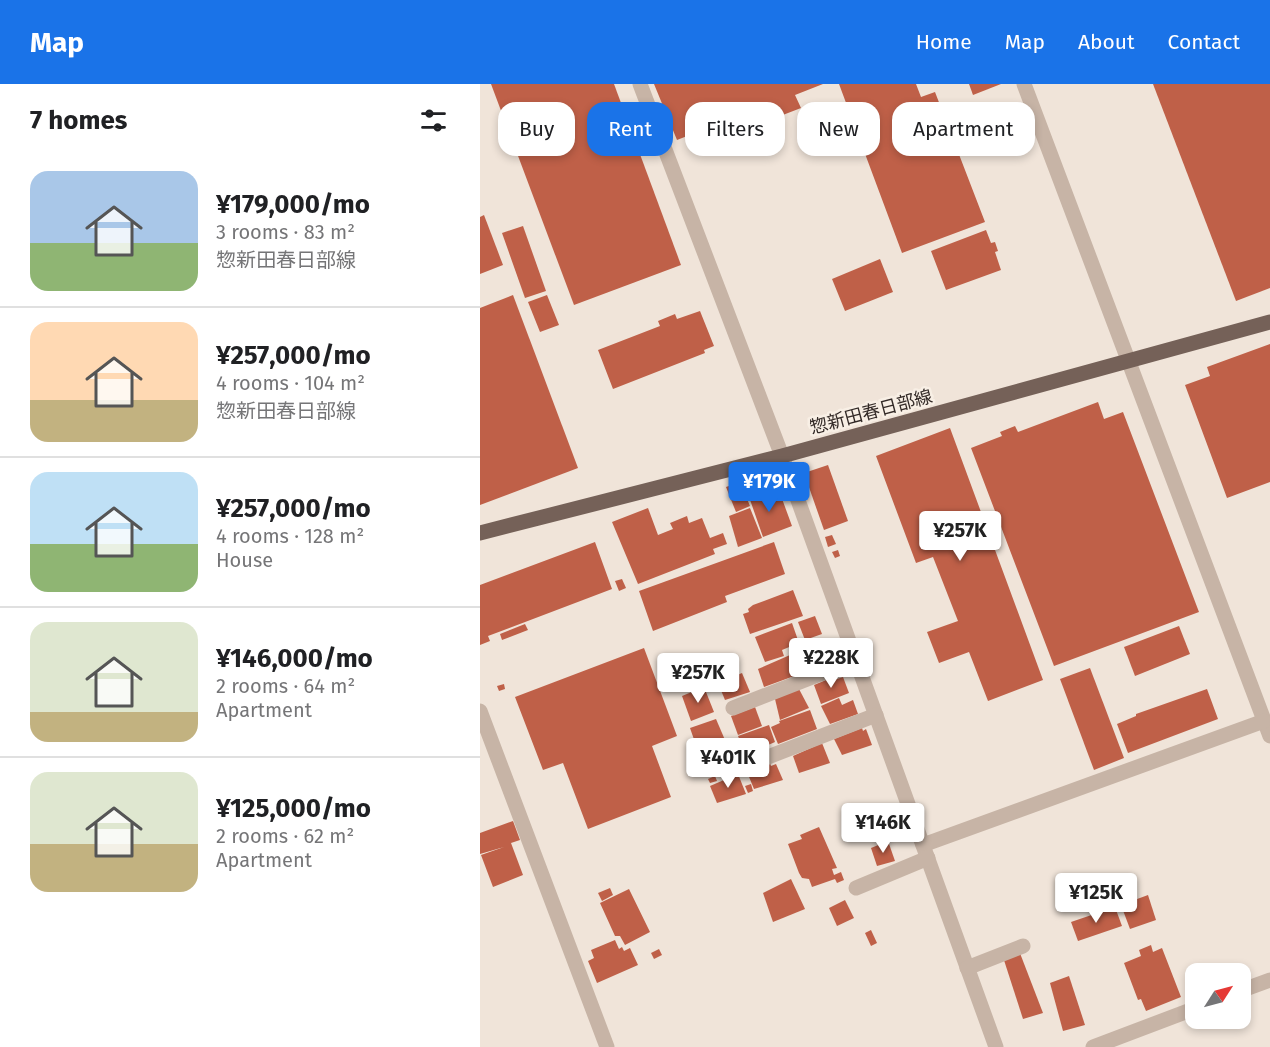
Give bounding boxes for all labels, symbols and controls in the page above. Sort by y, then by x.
text: Map [30,26,84,59]
text: Home [916,29,972,55]
text: Map [1005,29,1045,55]
text: About [1078,29,1135,55]
text: Contact [1168,29,1240,55]
chip: Buy [498,102,575,156]
chip: Rent [587,102,673,156]
chip: Filters [685,102,785,156]
chip: New [797,102,880,156]
chip: Apartment [892,102,1035,156]
icon: filters [417,104,450,137]
text: 7 homes [30,105,127,136]
text: ¥179,000/mo [216,189,370,220]
icon: home [78,195,150,267]
text: 3 rooms · 83 m² [216,220,355,244]
text: 惣新田春日部線 [216,248,356,272]
text: ¥257,000/mo [216,340,371,371]
icon: home [78,346,150,418]
text: 4 rooms · 104 m² [216,371,365,395]
street label: 惣新田春日部線 [807,385,935,439]
text: 惣新田春日部線 [216,399,356,423]
pin: ¥179K [727,462,811,513]
text: ¥179K [743,469,796,493]
text: ¥257,000/mo [216,493,371,524]
icon: home [78,496,150,568]
pin: ¥257K [918,511,1002,562]
text: ¥257K [933,518,987,542]
text: 4 rooms · 128 m² [216,524,364,548]
text: House [216,548,273,572]
pin: ¥228K [789,638,873,689]
text: ¥146,000/mo [216,643,373,674]
text: ¥228K [803,645,859,669]
icon: home [78,646,150,718]
pin: ¥257K [656,653,740,704]
text: ¥257K [671,660,725,684]
text: 2 rooms · 64 m² [216,674,355,698]
text: Apartment [216,698,312,722]
pin: ¥401K [686,738,770,789]
text: ¥401K [700,745,756,769]
text: ¥125,000/mo [216,793,371,824]
icon: home [78,796,150,868]
pin: ¥146K [841,803,925,854]
text: ¥146K [855,810,911,834]
text: 2 rooms · 62 m² [216,824,354,848]
text: Apartment [216,848,312,872]
pin: ¥125K [1054,873,1138,924]
text: ¥125K [1069,880,1123,904]
north arrow [1185,963,1251,1029]
map controls [1185,963,1251,1029]

